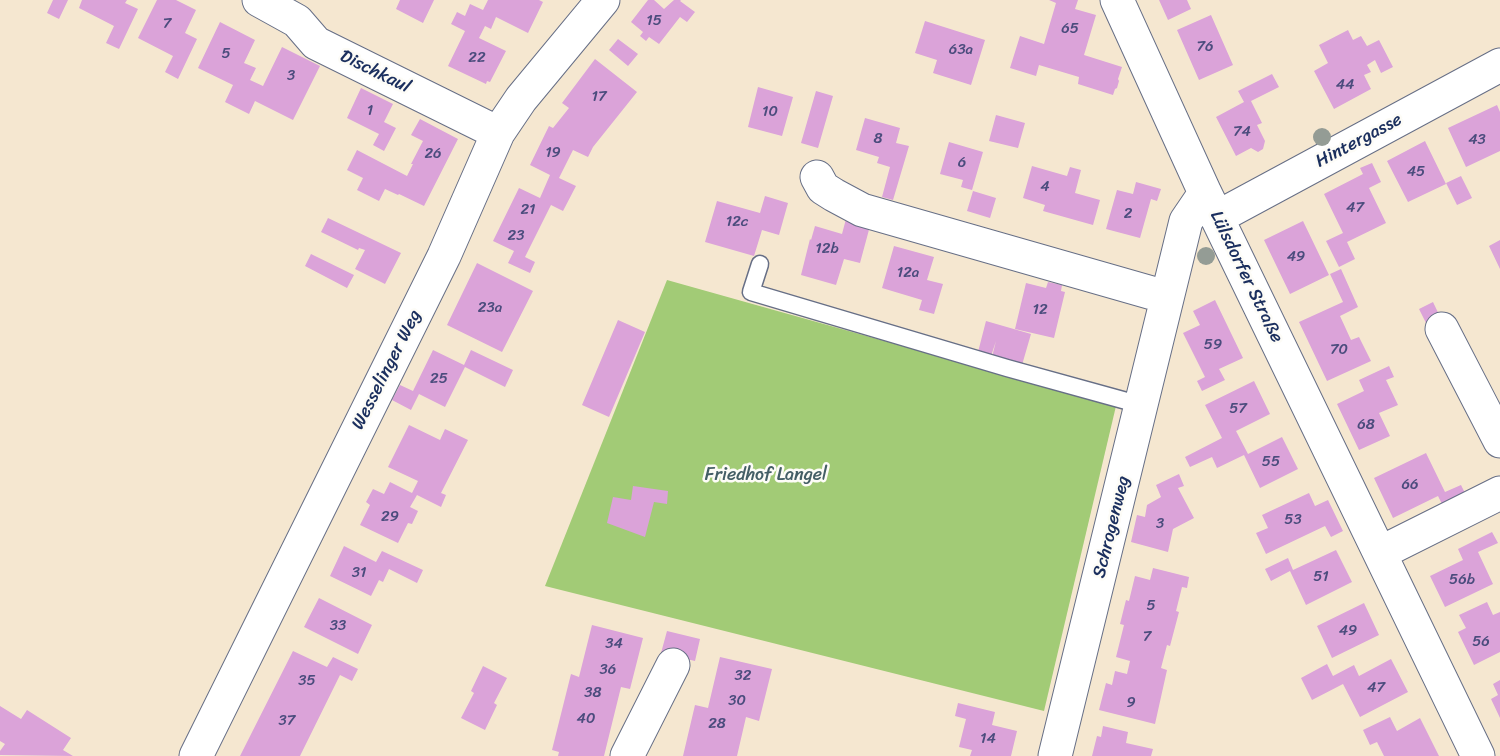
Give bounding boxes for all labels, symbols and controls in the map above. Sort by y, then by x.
house number: 15 [646,12,662,30]
house number: 7 [163,15,171,33]
house number: 65 [1061,20,1079,38]
house number: 76 [1196,38,1214,56]
house number: 63a [949,41,973,59]
house number: 5 [221,45,231,63]
street label: Dischkaul [336,46,414,98]
house number: 22 [468,49,486,67]
house number: 3 [287,67,295,85]
house number: 44 [1336,76,1354,94]
house number: 17 [592,88,606,106]
house number: 1 [367,102,373,120]
house number: 10 [762,103,778,121]
street label: Hintergasse [1312,109,1406,173]
house number: 74 [1233,123,1251,141]
house number: 8 [873,130,883,148]
house number: 43 [1468,131,1486,149]
house number: 19 [545,144,561,162]
house number: 26 [424,145,442,163]
house number: 6 [958,154,966,172]
house number: 45 [1407,163,1425,181]
house number: 4 [1040,178,1050,196]
house number: 47 [1346,199,1364,217]
house number: 21 [520,201,536,219]
house number: 2 [1124,205,1132,223]
street label: Lülsdorfer Straße [1205,208,1287,346]
house number: 12c [726,213,748,231]
house number: 23 [508,227,524,245]
house number: 12b [815,240,839,258]
house number: 49 [1287,248,1305,266]
house number: 12a [897,264,919,282]
house number: 23a [478,299,502,317]
house number: 12 [1032,301,1048,319]
street label: Wesselinger Weg [348,307,426,433]
house number: 59 [1204,336,1222,354]
house number: 70 [1330,341,1348,359]
house number: 25 [430,370,448,388]
house number: 57 [1229,400,1247,418]
house number: 68 [1357,416,1375,434]
house number: 55 [1262,453,1280,471]
park label: Friedhof Langel [705,464,827,486]
street label: Schrogenweg [1089,474,1135,580]
house number: 66 [1401,476,1419,494]
house number: 29 [381,508,399,526]
house number: 53 [1284,511,1302,529]
house number: 3 [1156,515,1164,533]
house number: 31 [352,564,366,582]
house number: 51 [1313,568,1329,586]
house number: 56b [1449,571,1475,589]
house number: 5 [1146,597,1156,615]
house number: 33 [330,617,346,635]
house number: 49 [1339,622,1357,640]
house number: 7 [1143,628,1151,646]
house number: 56 [1472,633,1490,651]
house number: 34 [605,635,623,653]
house number: 36 [600,661,616,679]
house number: 32 [735,667,751,685]
house number: 35 [298,672,316,690]
house number: 47 [1367,679,1385,697]
house number: 38 [584,684,602,702]
house number: 30 [728,692,746,710]
house number: 9 [1126,694,1136,712]
house number: 40 [577,710,595,728]
house number: 37 [279,712,295,730]
house number: 28 [708,715,726,733]
house number: 14 [980,730,996,748]

